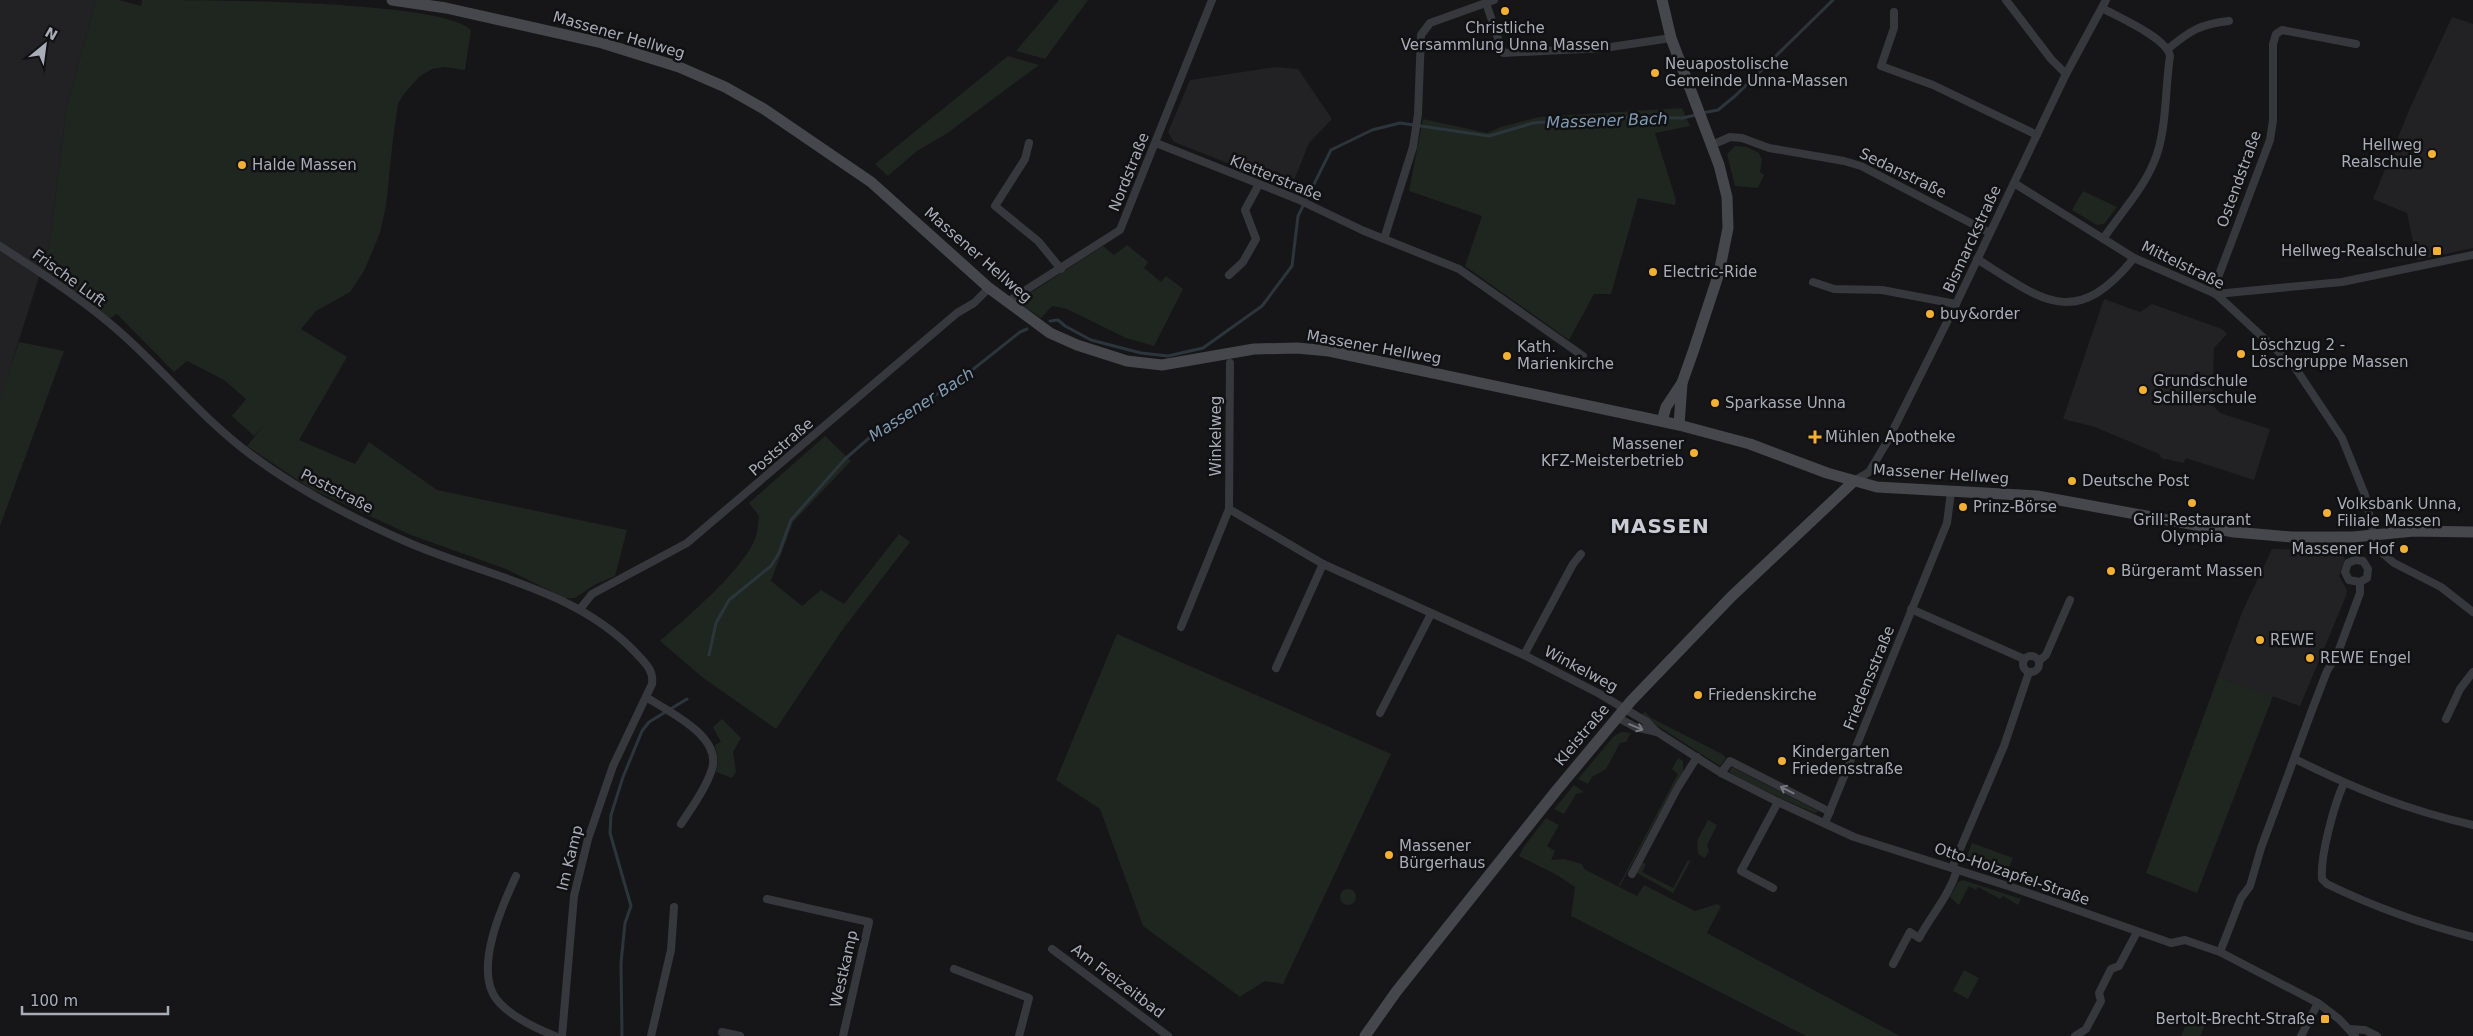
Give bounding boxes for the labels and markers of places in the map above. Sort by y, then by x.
marker: Christliche Versammlung Unna Massen [1499,5,1511,17]
place label: Christliche Versammlung Unna Massen [1401,19,1609,54]
place label: Neuapostolische Gemeinde Unna-Massen [1665,55,1848,90]
marker: Neuapostolische Gemeinde Unna-Massen [1649,67,1661,79]
place label: Hellweg Realschule [2341,136,2422,171]
marker: Hellweg Realschule [2426,148,2438,160]
place label: Halde Massen [252,156,357,174]
marker: Halde Massen [236,159,248,171]
place label: Hellweg-Realschule [2281,242,2427,260]
marker: Hellweg-Realschule [2431,245,2443,257]
place label: Electric-Ride [1663,263,1757,281]
marker: Electric-Ride [1647,266,1659,278]
place label: buy&order [1940,305,2020,323]
marker: buy&order [1924,308,1936,320]
place label: Löschzug 2 - Löschgruppe Massen [2251,336,2409,371]
place label: Kath. Marienkirche [1517,338,1614,373]
marker: Löschzug 2 - Löschgruppe Massen [2235,348,2247,360]
marker: Kath. Marienkirche [1501,350,1513,362]
place label: Grundschule Schillerschule [2153,372,2257,407]
marker: Grundschule Schillerschule [2137,384,2149,396]
place label: Sparkasse Unna [1725,394,1846,412]
marker: Sparkasse Unna [1709,397,1721,409]
place label: Mühlen Apotheke [1825,428,1956,446]
marker: Mühlen Apotheke [1809,431,1821,443]
place label: Massener KFZ-Meisterbetrieb [1541,435,1685,470]
marker: Massener KFZ-Meisterbetrieb [1688,447,1700,459]
place label: Deutsche Post [2082,472,2189,490]
marker: Deutsche Post [2066,475,2078,487]
place label: Volksbank Unna, Filiale Massen [2337,495,2462,530]
marker: Grill-Restaurant Olympia [2186,497,2198,509]
place label: Prinz-Börse [1973,498,2057,516]
marker: Prinz-Börse [1957,501,1969,513]
marker: Volksbank Unna, Filiale Massen [2321,507,2333,519]
place label: Grill-Restaurant Olympia [2133,511,2251,546]
place label: Massener Hof [2292,540,2395,558]
marker: Massener Hof [2398,543,2410,555]
place label: Bürgeramt Massen [2121,562,2263,580]
marker: Bürgeramt Massen [2105,565,2117,577]
place label: REWE [2270,631,2314,649]
marker: REWE [2254,634,2266,646]
place label: REWE Engel [2320,649,2411,667]
marker: REWE Engel [2304,652,2316,664]
place label: Friedenskirche [1708,686,1817,704]
marker: Friedenskirche [1692,689,1704,701]
place label: Kindergarten Friedensstraße [1792,743,1903,778]
marker: Kindergarten Friedensstraße [1776,755,1788,767]
place label: Massener Bürgerhaus [1399,837,1486,872]
marker: Massener Bürgerhaus [1383,849,1395,861]
place label: Bertolt-Brecht-Straße [2155,1010,2315,1028]
marker: Bertolt-Brecht-Straße [2319,1013,2331,1025]

